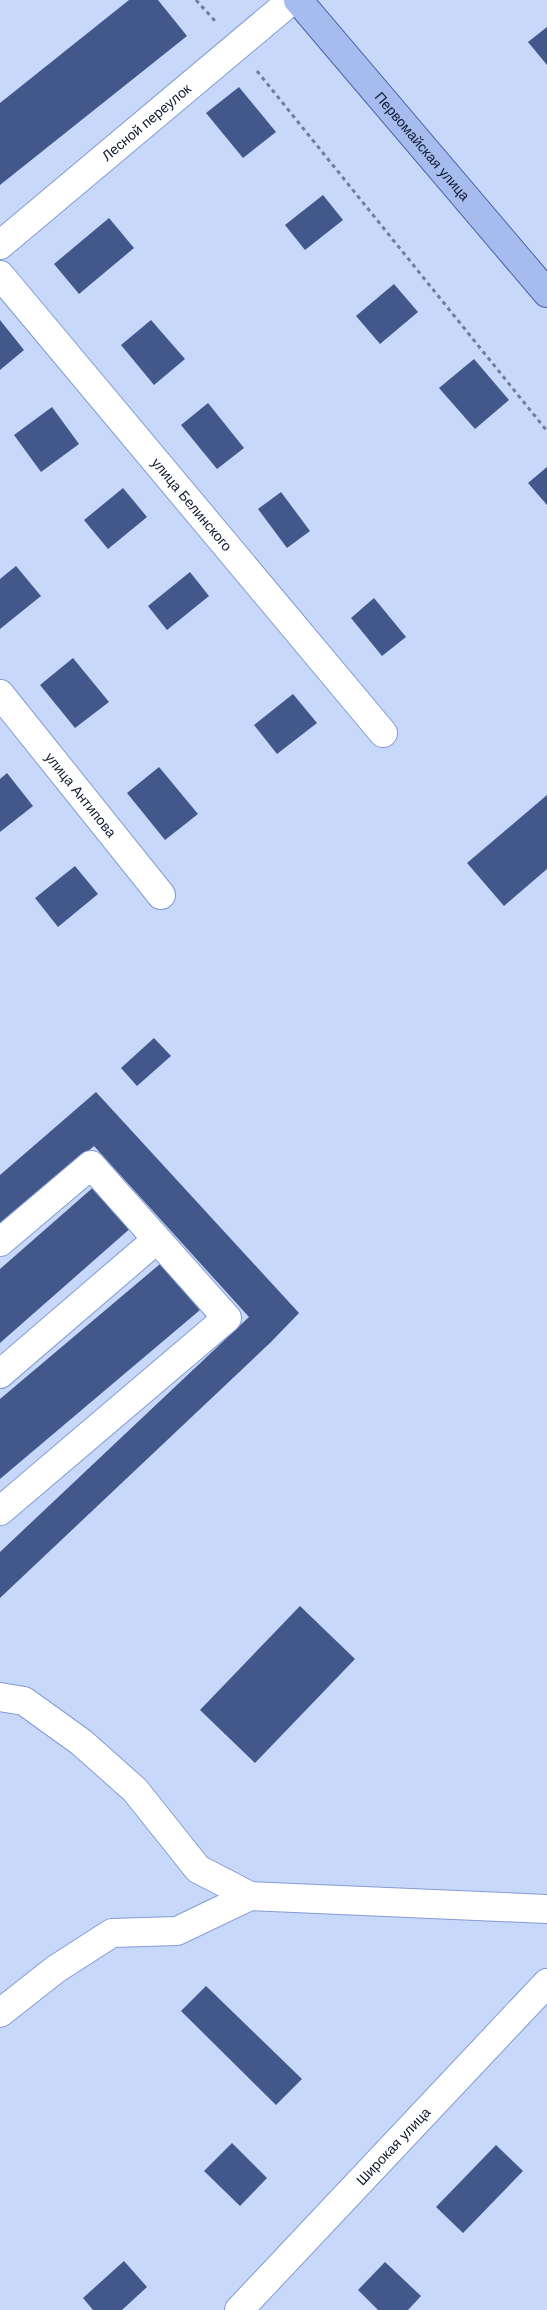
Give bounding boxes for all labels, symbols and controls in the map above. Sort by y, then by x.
street label: Лесной переулок [99,80,195,164]
street label: Первомайская улица [372,89,473,204]
street label: улица Белинского [148,455,235,554]
street label: улица Антипова [42,749,120,841]
street label: Широкая улица [353,2104,434,2188]

